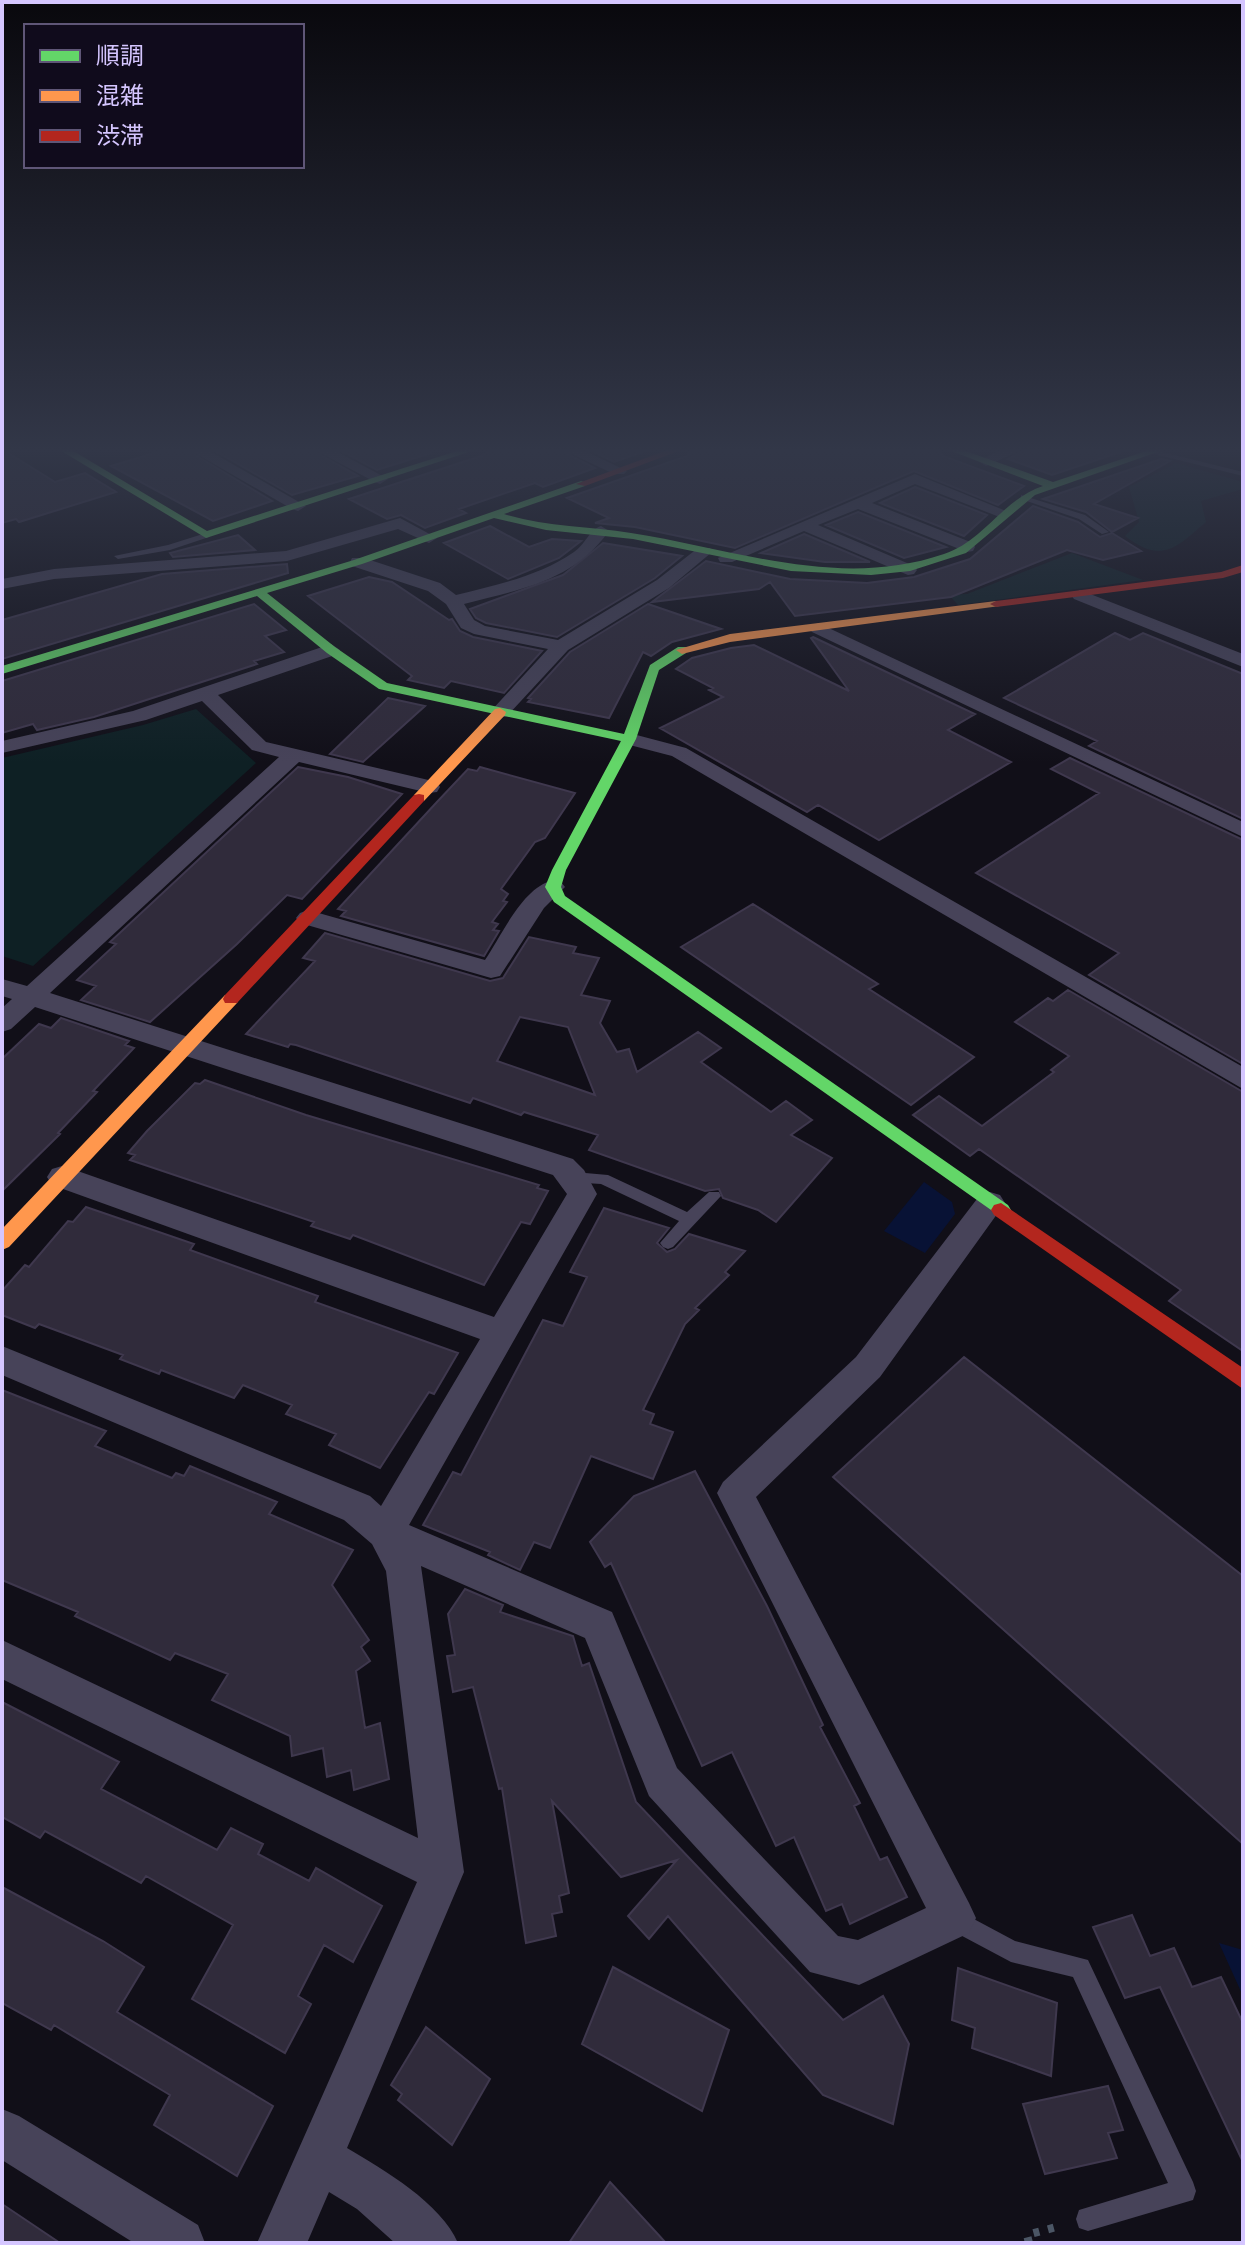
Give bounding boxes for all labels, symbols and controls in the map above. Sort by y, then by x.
legend [24,24,304,168]
text: 順調 [96,42,144,70]
text: 混雑 [96,82,144,110]
text: 渋滞 [96,122,144,150]

